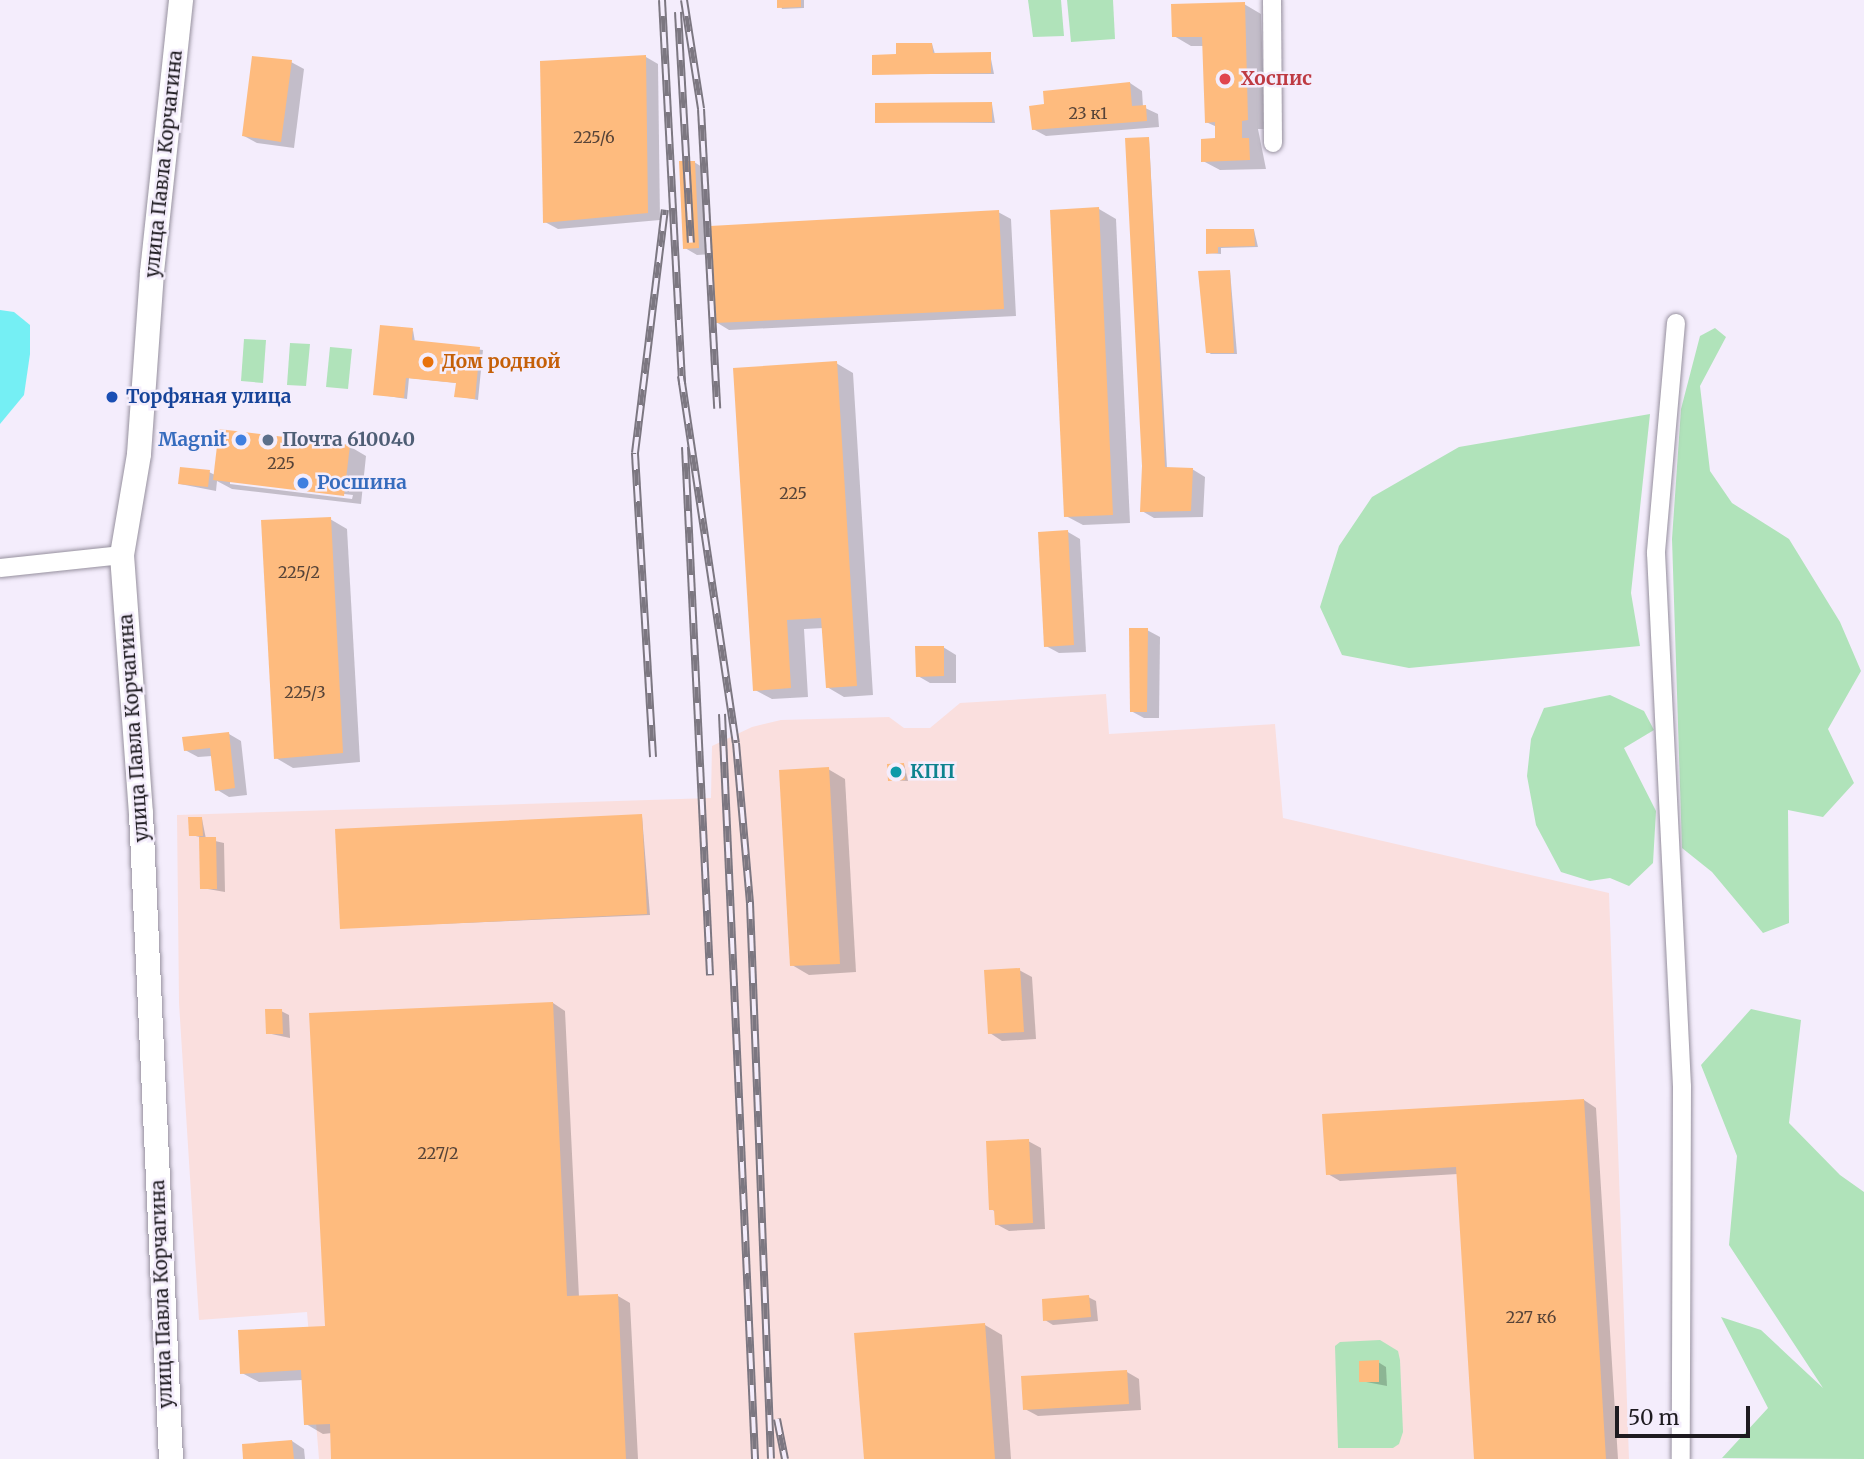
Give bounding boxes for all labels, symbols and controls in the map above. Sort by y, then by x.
street label: улица Павла Корчагина [141,49,187,279]
place label: Хоспис [1241,68,1312,90]
marker: Хоспис [1215,69,1235,89]
house number: 23 к1 [1069,103,1107,123]
house number: 225/6 [573,127,615,147]
place label: Дом родной [442,351,561,373]
marker: Дом родной [420,354,436,370]
place label: Торфяная улица [126,386,291,408]
marker: Торфяная улица [104,389,120,405]
place label: Magnit [158,429,227,451]
place label: Почта 610040 [282,429,415,451]
marker: Magnit [233,432,249,448]
marker: Почта 610040 [260,432,276,448]
house number: 225 [267,453,295,473]
place label: Росшина [317,472,407,494]
marker: Росшина [295,475,311,491]
house number: 225 [779,483,807,503]
house number: 225/2 [278,562,320,582]
street label: улица Павла Корчагина [115,613,153,843]
house number: 225/3 [284,682,326,702]
place label: КПП [910,761,955,783]
marker: КПП [888,764,904,780]
house number: 227/2 [418,1143,458,1163]
street label: улица Павла Корчагина [147,1179,177,1409]
house number: 227 к6 [1506,1307,1556,1327]
scale bar [1619,1392,1754,1436]
text: 50 m [1628,1404,1679,1431]

